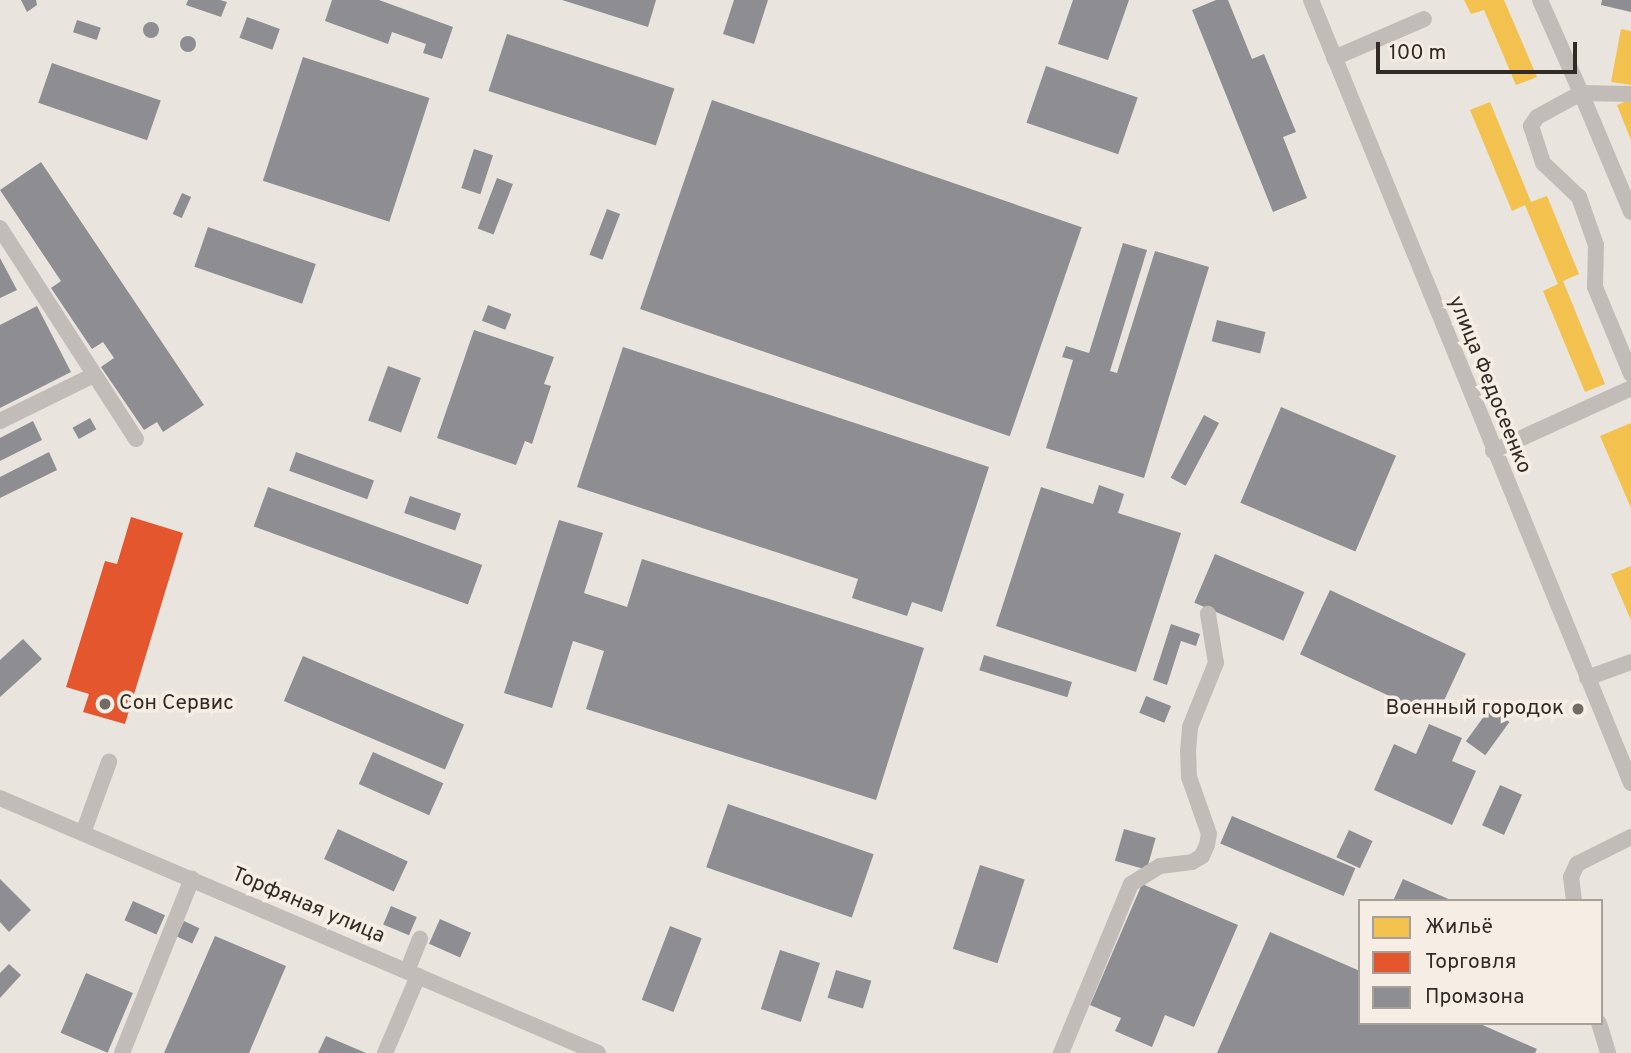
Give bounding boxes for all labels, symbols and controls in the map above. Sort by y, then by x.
scale bar [1379,28,1580,72]
text: 100 m [1389,40,1446,67]
street label: улица Федосеенко [1442,293,1536,477]
place label: Сон Сервис [119,691,234,717]
marker: Сон Сервис [97,696,113,712]
place label: Военный городок [1385,696,1564,722]
marker: Военный городок [1570,701,1586,717]
street label: Торфяная улица [228,862,388,950]
legend [1358,899,1603,1025]
text: Жильё [1425,914,1493,941]
text: Торговля [1425,949,1516,976]
text: Промзона [1425,984,1524,1011]

